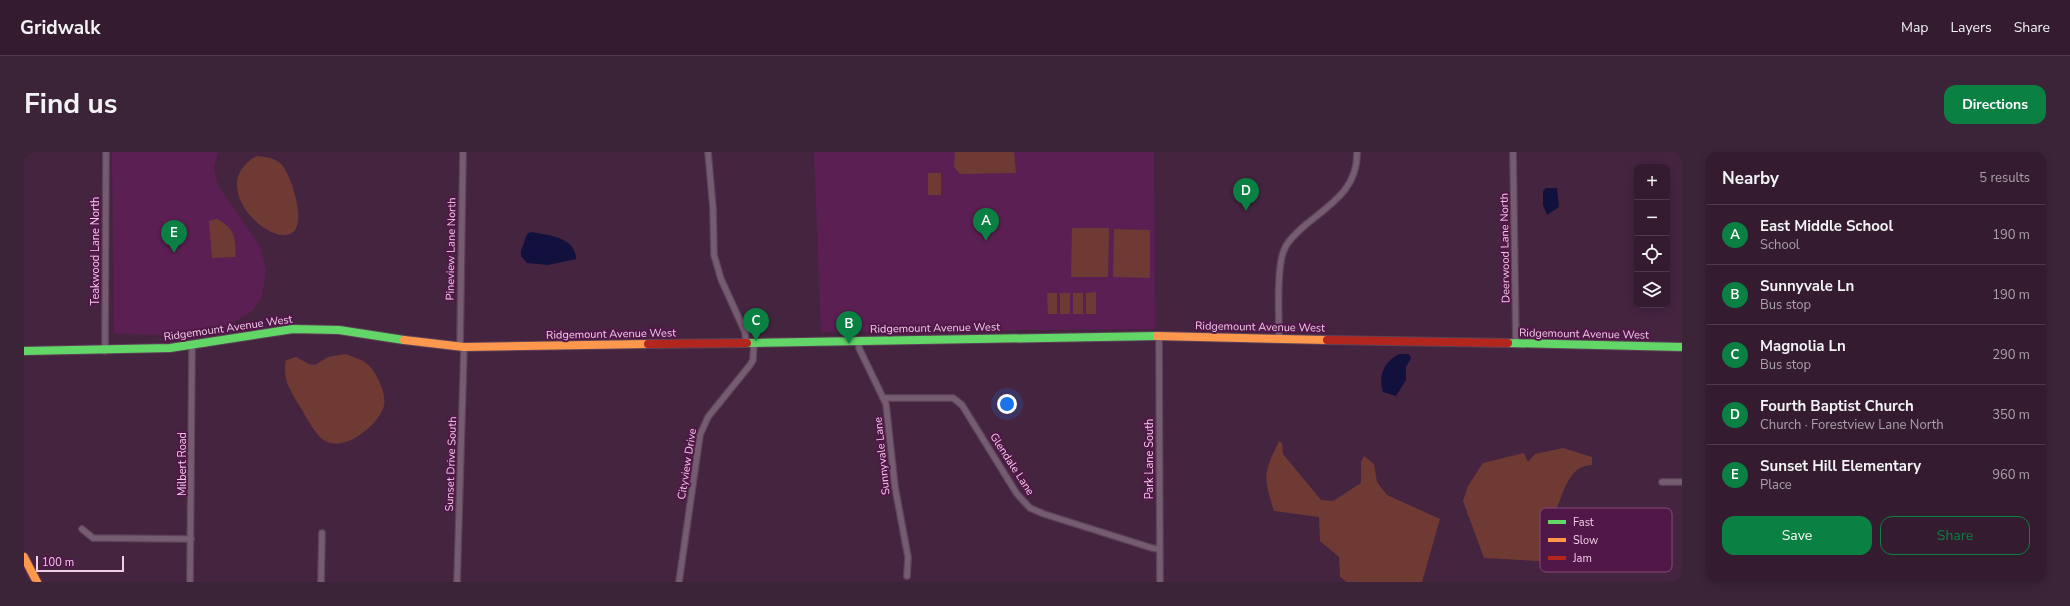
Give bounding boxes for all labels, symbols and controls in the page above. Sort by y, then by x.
text: Gridwalk [20,15,100,41]
text: Map [1901,18,1928,37]
text: Layers [1950,18,1992,37]
text: Share [2014,18,2050,37]
text: Find us [24,85,118,123]
button: Directions [1944,85,2046,124]
map controls [1634,164,1670,308]
button: + [1634,164,1670,200]
text: Nearby [1722,167,1779,190]
text: 5 results [1979,169,2030,187]
pin: D [1233,178,1259,211]
street label: Deerwood Lane North [1497,193,1513,303]
street label: Teakwood Lane North [88,197,103,305]
street label: Pineview Lane North [443,197,459,301]
button: − [1634,200,1670,236]
pin: A [973,208,999,241]
text: East Middle School [1760,216,1893,236]
pin: E [161,220,187,253]
text: A [1730,226,1740,244]
text: 190 m [1992,226,2030,244]
button: locate [1634,236,1670,272]
text: School [1760,236,1800,254]
button: layers [1634,272,1670,308]
text: Sunnyvale Ln [1760,276,1854,296]
text: B [1731,286,1739,304]
text: 190 m [1992,286,2030,304]
text: Bus stop [1760,296,1811,314]
pin: C [743,308,769,341]
pin: B [836,311,862,344]
street label: Ridgemount Avenue West [163,312,294,344]
street label: Ridgemount Avenue West [1195,318,1325,336]
street label: Ridgemount Avenue West [870,319,1000,337]
street label: Ridgemount Avenue West [546,325,676,343]
street label: Ridgemount Avenue West [1519,325,1649,343]
text: Magnolia Ln [1760,336,1846,356]
text: C [1731,346,1739,364]
text: 290 m [1992,346,2030,364]
text: Bus stop [1760,356,1811,374]
your location [997,394,1017,414]
text: Fourth Baptist Church [1760,396,1914,416]
text: D [1730,406,1740,424]
text: 350 m [1992,406,2030,424]
street label: Sunset Drive South [442,416,460,512]
street label: Sunnyvale Lane [870,416,894,496]
text: Church · Forestview Lane North [1760,416,1944,434]
street label: Park Lane South [1142,419,1157,499]
street label: Cityview Drive [674,427,700,501]
street label: Glendale Lane [986,430,1038,498]
street label: Milbert Road [175,432,190,496]
text: Sunset Hill Elementary [1760,456,1921,476]
text: E [1731,466,1739,484]
text: 960 m [1992,466,2030,484]
text: Place [1760,476,1792,494]
legend [1540,508,1672,572]
text: Fast [1573,515,1594,530]
button: Save [1722,516,1872,555]
button: Share [1880,516,2030,555]
text: Slow [1573,533,1598,548]
text: Jam [1572,551,1592,566]
scale bar [36,554,124,573]
text: 100 m [42,555,74,570]

